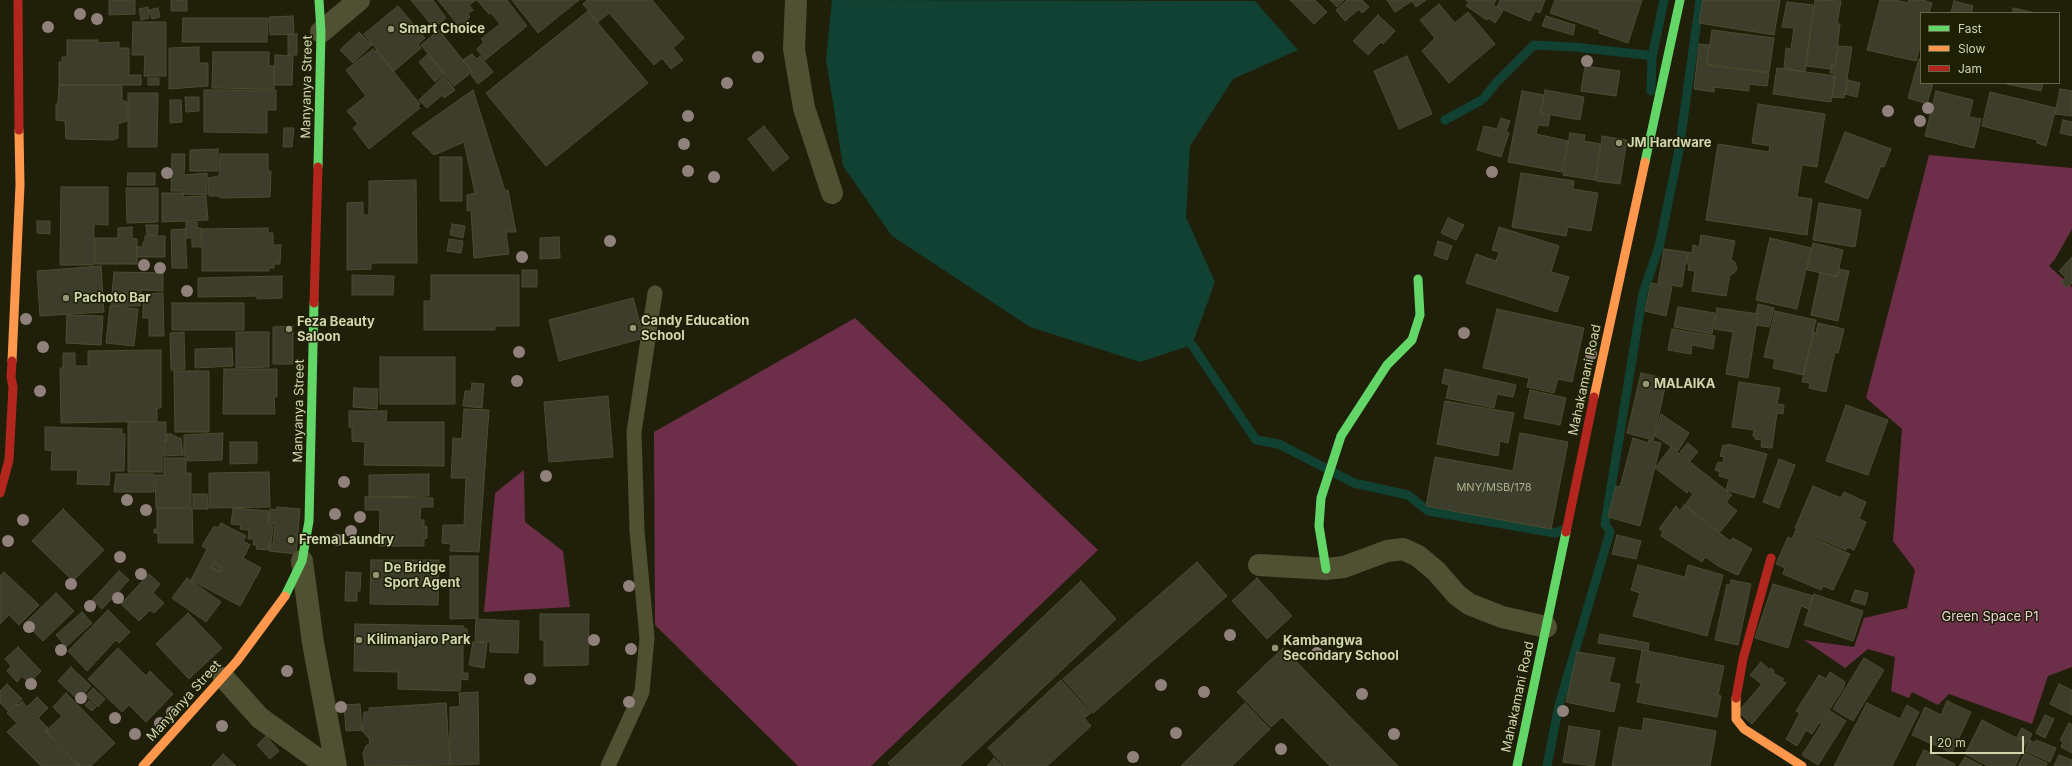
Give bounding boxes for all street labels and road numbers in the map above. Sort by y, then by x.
street label: Manyanya Street [298,35,316,139]
street label: Mahakamani Road [1566,323,1604,437]
street label: Manyanya Street [290,359,308,463]
street label: Mahakamani Road [1499,640,1537,754]
street label: Manyanya Street [144,657,224,745]

